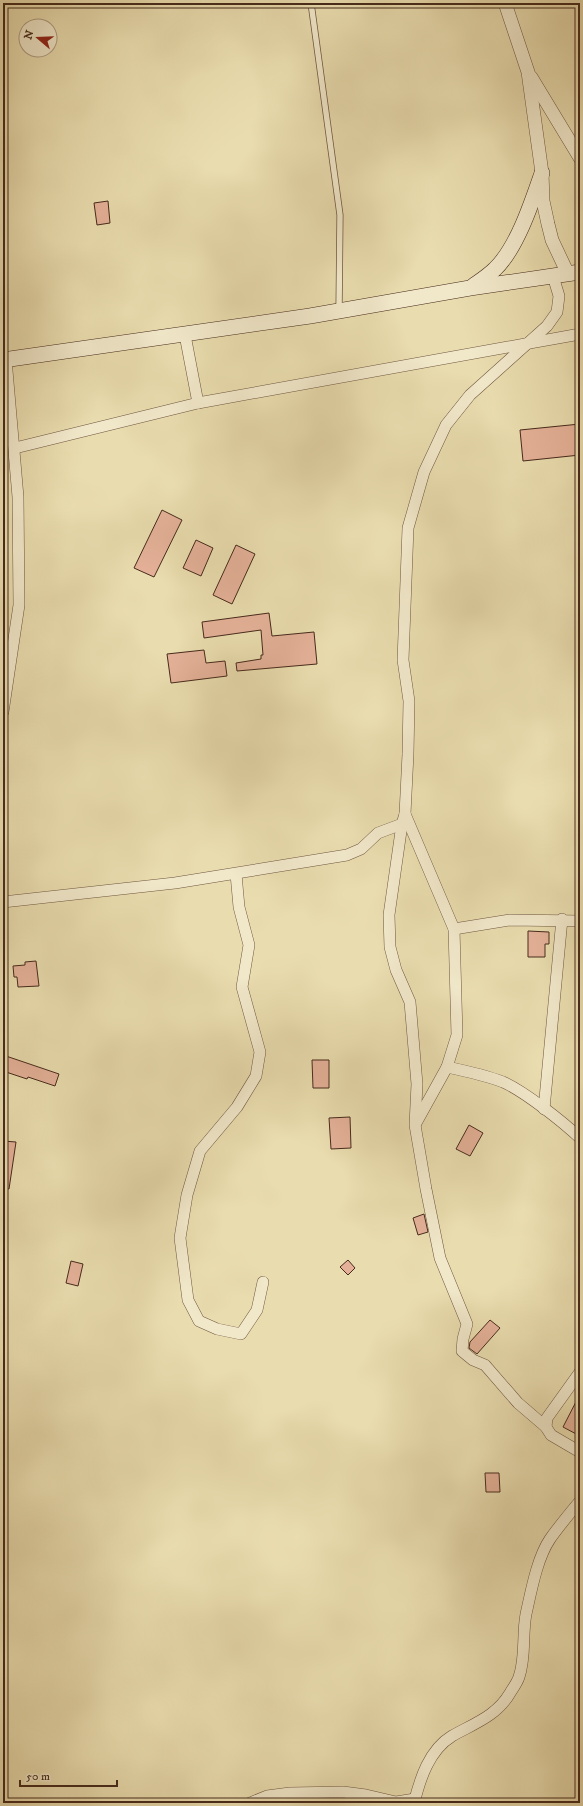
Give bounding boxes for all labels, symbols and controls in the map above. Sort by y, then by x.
north arrow [18,18,58,58]
text: N [21,29,38,42]
scale bar [20,1762,117,1788]
text: 50 m [26,1769,50,1784]

